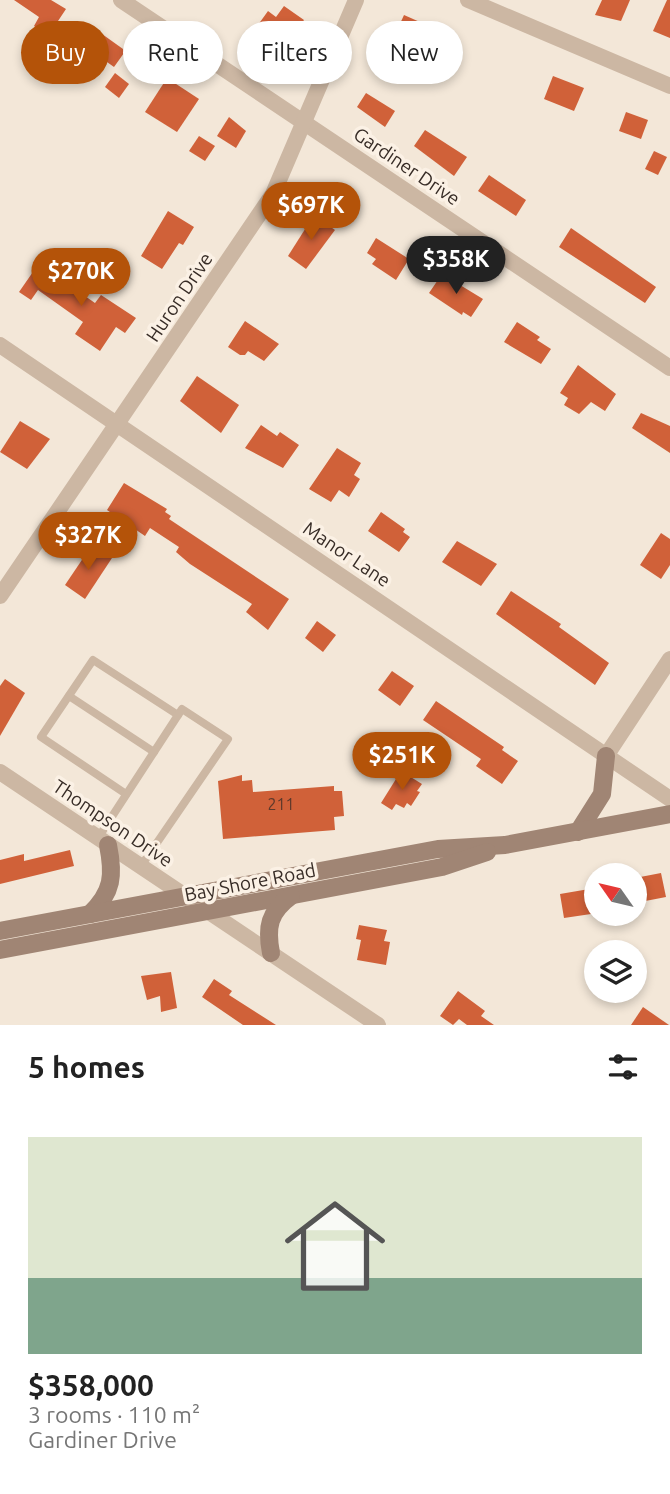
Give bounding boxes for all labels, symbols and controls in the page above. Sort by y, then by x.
chip: Buy [21,21,109,84]
chip: Rent [123,21,223,84]
chip: Filters [237,21,352,84]
chip: New [366,21,463,84]
street label: Gardiner Drive [350,122,464,210]
pin: $697K [262,182,360,242]
text: $697K [277,192,345,217]
pin: $358K [407,236,505,296]
text: $358K [422,246,490,271]
pin: $270K [32,248,130,308]
street label: Huron Drive [141,248,217,346]
text: $270K [47,258,115,283]
pin: $327K [39,512,137,572]
street label: Manor Lane [299,517,395,591]
text: $327K [54,522,122,547]
pin: $251K [353,732,451,792]
text: $251K [368,742,436,767]
street label: Thompson Drive [49,775,177,871]
house number: 211 [267,795,295,813]
street label: Bay Shore Road [183,859,317,905]
north arrow [584,863,648,926]
map controls [584,863,647,1003]
button: layers [584,940,647,1003]
icon: filters [604,1048,642,1086]
text: 5 homes [28,1050,145,1084]
icon: home [272,1183,398,1309]
text: $358,000 [28,1368,154,1402]
text: 3 rooms · 110 m² [28,1402,200,1427]
text: Gardiner Drive [28,1427,177,1452]

